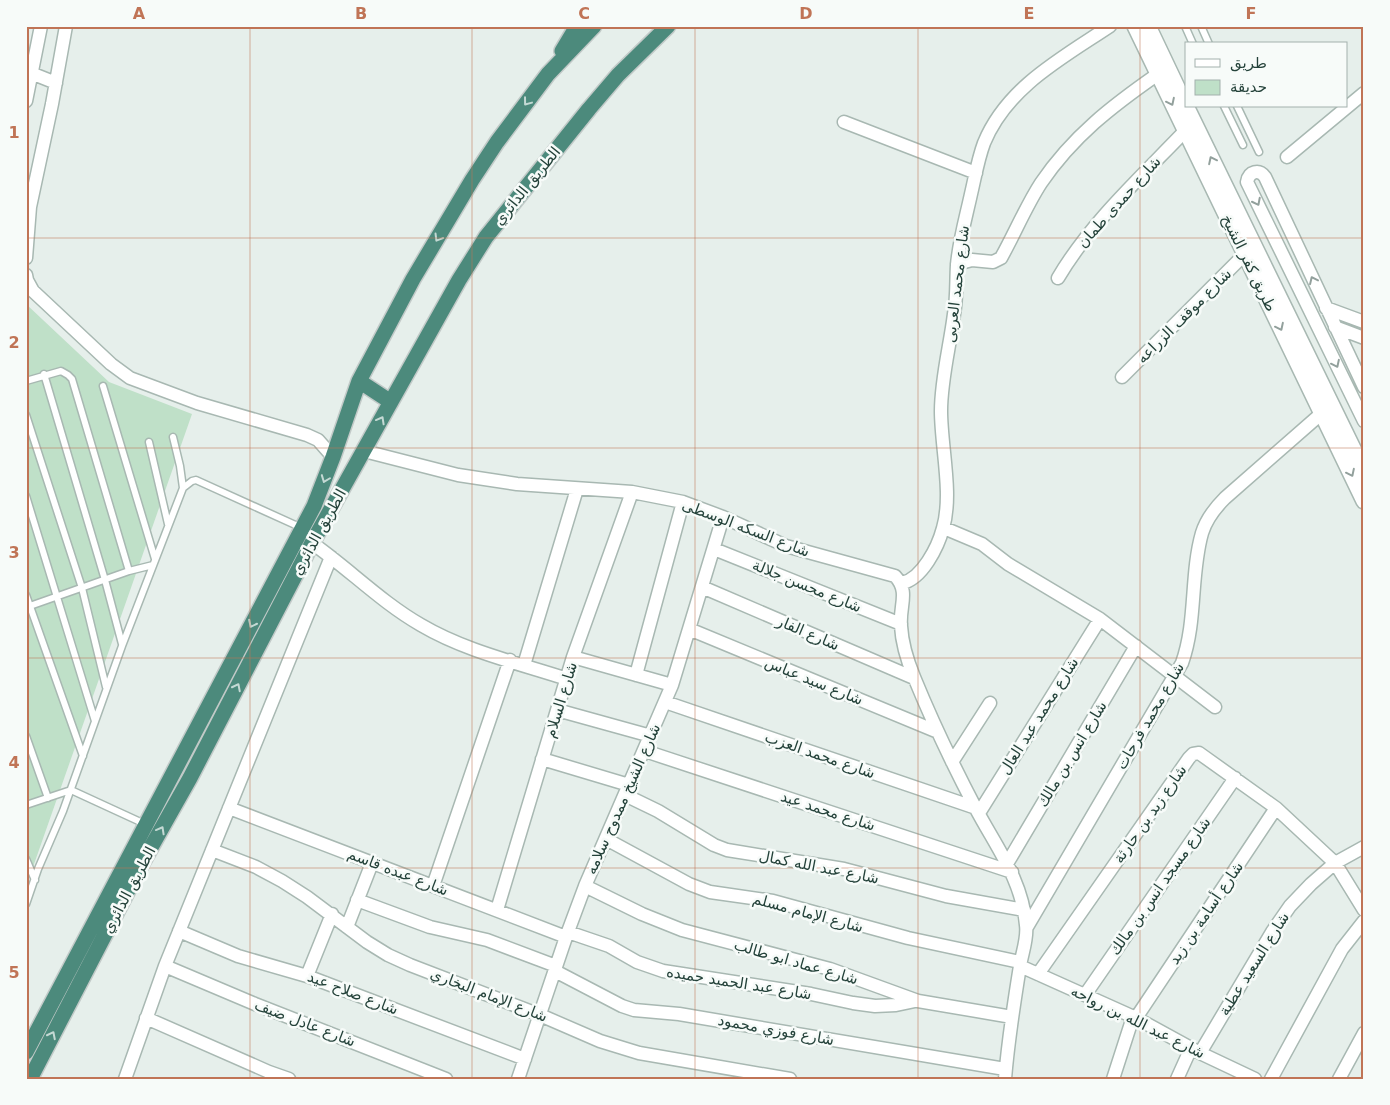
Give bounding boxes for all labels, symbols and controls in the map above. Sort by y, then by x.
text: A [133,4,146,23]
text: B [355,4,367,23]
text: C [578,4,590,23]
text: D [799,4,813,23]
text: E [1024,4,1034,23]
text: F [1246,4,1256,23]
legend [1185,42,1348,108]
text: طريق [1230,54,1267,72]
text: حديقة [1230,78,1267,96]
one-way arrow [524,96,533,106]
one-way arrow [1165,97,1176,106]
text: 1 [8,123,20,142]
street label: الطريق الدائري [490,143,565,229]
street label: شارع حمدى طمان [1073,153,1165,251]
one-way arrow [1208,156,1218,165]
one-way arrow [1251,197,1261,206]
street label: طريق كفر الشيخ [1218,212,1280,314]
street label: شارع محمد العربى [941,224,973,344]
one-way arrow [434,232,444,241]
street label: شارع موقف الزراعه [1133,265,1235,367]
one-way arrow [1309,276,1320,285]
one-way arrow [1274,322,1284,331]
text: 2 [8,333,20,352]
one-way arrow [1330,359,1341,368]
one-way arrow [375,417,385,426]
one-way arrow [1344,468,1355,477]
one-way arrow [321,474,331,483]
street label: الطريق الدائري [288,486,351,579]
street label: شارع السكه الوسطى [680,495,812,561]
text: 3 [8,543,20,562]
street label: شارع محسن جلالة [750,556,864,616]
street label: شارع الفار [773,611,842,654]
one-way arrow [248,619,258,628]
street label: شارع سيد عباس [762,653,866,709]
street label: شارع محمد عبد العال [996,654,1082,778]
street label: شارع محمد فرحات [1112,659,1188,773]
street label: شارع السلام [541,660,581,740]
one-way arrow [231,683,241,692]
street label: شارع انس بن مالك [1033,698,1111,810]
street label: شارع الشيخ ممدوح سلامه [582,721,664,877]
street label: شارع محمد العزب [762,728,878,782]
text: 4 [8,753,20,772]
street label: شارع زيد بن حارثة [1109,761,1191,867]
street label: شارع محمد عيد [778,787,878,835]
street label: شارع مسجد انس بن مالك [1106,814,1214,958]
one-way arrow [154,826,164,835]
street label: الطريق الدائري [99,844,160,937]
street label: شارع عبده قاسم [345,845,451,899]
street label: شارع عبد الله كمال [757,847,881,887]
street label: شارع أسامة بن زيد [1164,858,1247,968]
street label: شارع الإمام مسلم [751,890,865,936]
street label: شارع السعيد عطية [1215,909,1293,1019]
street label: شارع عماد ابو طالب [732,936,860,988]
text: 5 [8,963,20,982]
street label: شارع عبد الحميد حميده [665,963,813,1003]
street label: شارع الإمام البخاري [428,964,550,1027]
street label: شارع صلاح عيد [305,967,401,1019]
street label: شارع عبد الله بن رواحه [1068,982,1208,1062]
street label: شارع عادل ضيف [252,995,358,1051]
street label: شارع فوزي محمود [716,1011,835,1050]
one-way arrow [46,1032,56,1041]

